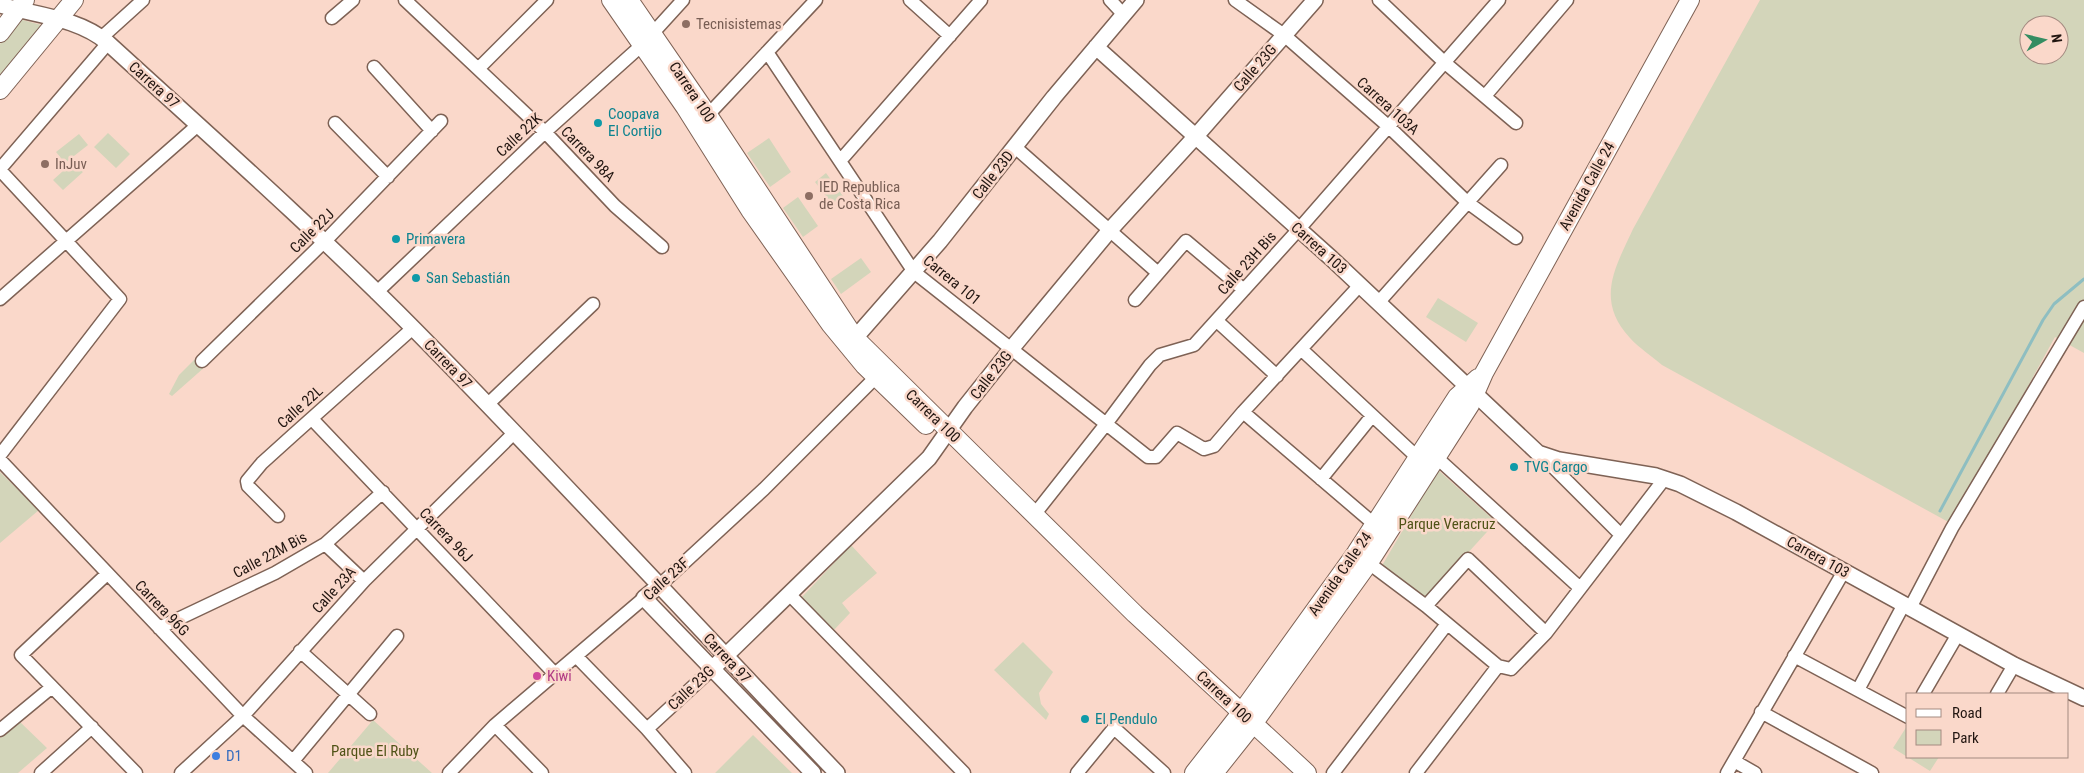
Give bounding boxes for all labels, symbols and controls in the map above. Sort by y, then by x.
place label: Tecnisistemas [696,15,782,33]
north arrow [2019,15,2069,65]
marker: Tecnisistemas [680,18,692,30]
text: N [2048,33,2065,44]
street label: Calle 23G [1230,41,1280,95]
street label: Carrera 97 [125,58,183,112]
street label: Carrera 100 [665,58,719,126]
street label: Carrera 103A [1353,73,1423,139]
place label: Coopava El Cortijo [608,105,662,140]
street label: Calle 22K [492,109,546,161]
marker: Coopava El Cortijo [592,117,604,129]
street label: Carrera 98A [557,123,619,186]
street label: Avenida Calle 24 [1555,139,1619,233]
street label: Calle 23D [969,147,1017,203]
place label: InJuv [55,155,88,173]
marker: InJuv [39,158,51,170]
place label: IED Republica de Costa Rica [819,178,900,213]
marker: IED Republica de Costa Rica [803,190,815,202]
street label: Calle 22J [286,205,338,257]
street label: Carrera 103 [1287,218,1351,278]
street label: Calle 23H Bis [1214,227,1280,298]
place label: Primavera [406,230,466,248]
marker: Primavera [390,233,402,245]
street label: Carrera 101 [920,251,984,309]
place label: San Sebastián [426,269,510,287]
marker: San Sebastián [410,272,422,284]
street label: Carrera 97 [420,336,476,392]
street label: Calle 23G [966,347,1016,403]
street label: Calle 22L [274,382,326,432]
street label: Carrera 100 [902,386,964,446]
place label: TVG Cargo [1524,458,1588,476]
marker: TVG Cargo [1508,461,1520,473]
street label: Carrera 96J [416,504,476,566]
park label: Parque Veracruz [1399,515,1496,533]
street label: Calle 22M Bis [230,528,310,582]
street label: Avenida Calle 24 [1304,529,1376,619]
street label: Carrera 103 [1784,532,1852,582]
street label: Calle 23F [640,554,692,604]
street label: Calle 23A [308,563,360,617]
street label: Carrera 96G [131,576,193,640]
street label: Carrera 97 [699,629,755,687]
street label: Calle 23G [664,662,718,714]
place label: Kiwi [547,667,572,685]
street label: Carrera 100 [1193,667,1255,727]
marker: Kiwi [531,670,543,682]
legend [1906,693,2069,758]
text: Road [1952,704,1982,722]
place label: El Pendulo [1095,710,1158,728]
marker: El Pendulo [1079,713,1091,725]
text: Park [1952,729,1979,747]
park label: Parque El Ruby [331,742,419,760]
place label: D1 [226,747,242,765]
marker: D1 [210,750,222,762]

